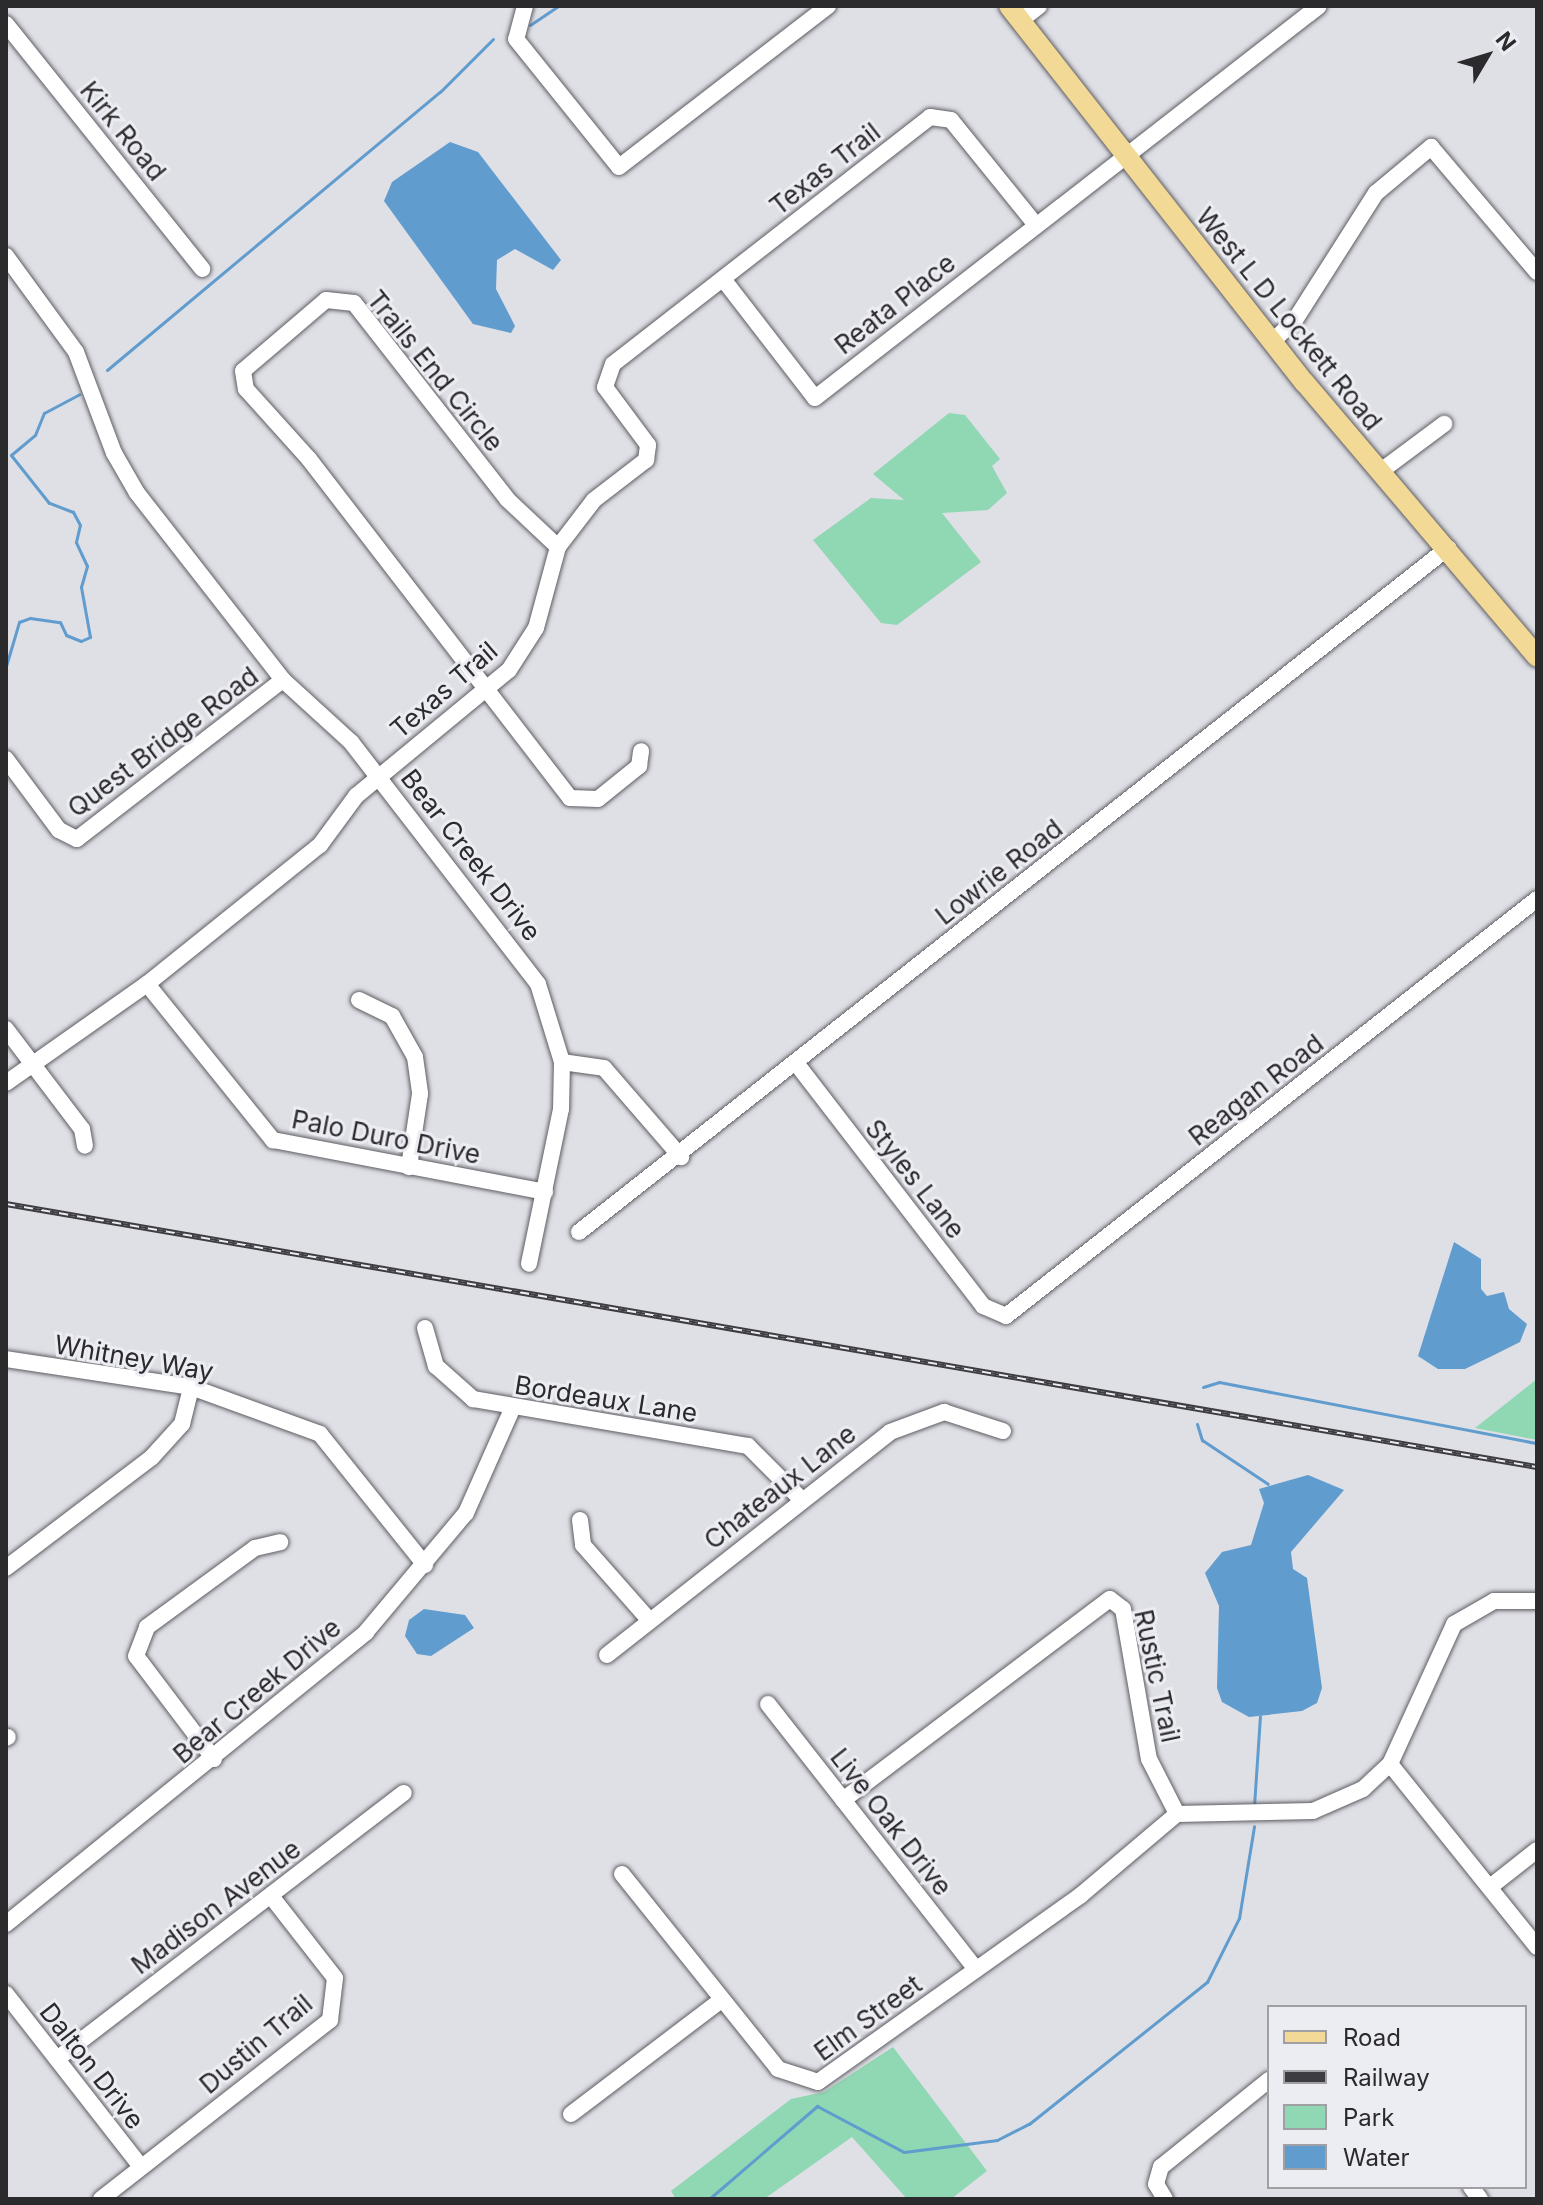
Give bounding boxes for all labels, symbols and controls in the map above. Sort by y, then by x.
north arrow [1447,16,1527,96]
text: N [1491,27,1521,56]
street label: Kirk Road [74,75,172,187]
street label: Texas Trail [764,116,886,222]
street label: West L D Lockett Road [1190,201,1388,437]
street label: Reata Place [828,247,962,361]
street label: Trails End Circle [360,284,510,458]
street label: Texas Trail [384,635,504,745]
street label: Quest Bridge Road [62,660,264,824]
street label: Bear Creek Drive [394,763,548,947]
street label: Lowrie Road [929,813,1069,931]
street label: Reagan Road [1182,1028,1330,1152]
street label: Palo Duro Drive [289,1103,483,1171]
street label: Styles Lane [859,1113,971,1245]
street label: Whitney Way [52,1329,216,1387]
street label: Bordeaux Lane [512,1369,700,1429]
street label: Chateaux Lane [698,1418,862,1556]
street label: Rustic Trail [1128,1607,1186,1745]
street label: Bear Creek Drive [167,1612,347,1770]
street label: Live Oak Drive [824,1742,958,1902]
street label: Madison Avenue [125,1833,307,1981]
street label: Elm Street [808,1969,928,2067]
street label: Dustin Trail [193,1988,319,2100]
street label: Dalton Drive [33,1997,151,2135]
legend [1267,2005,1527,2189]
text: Road [1343,2023,1401,2052]
text: Railway [1343,2063,1430,2092]
text: Park [1343,2103,1394,2132]
text: Water [1343,2143,1410,2172]

